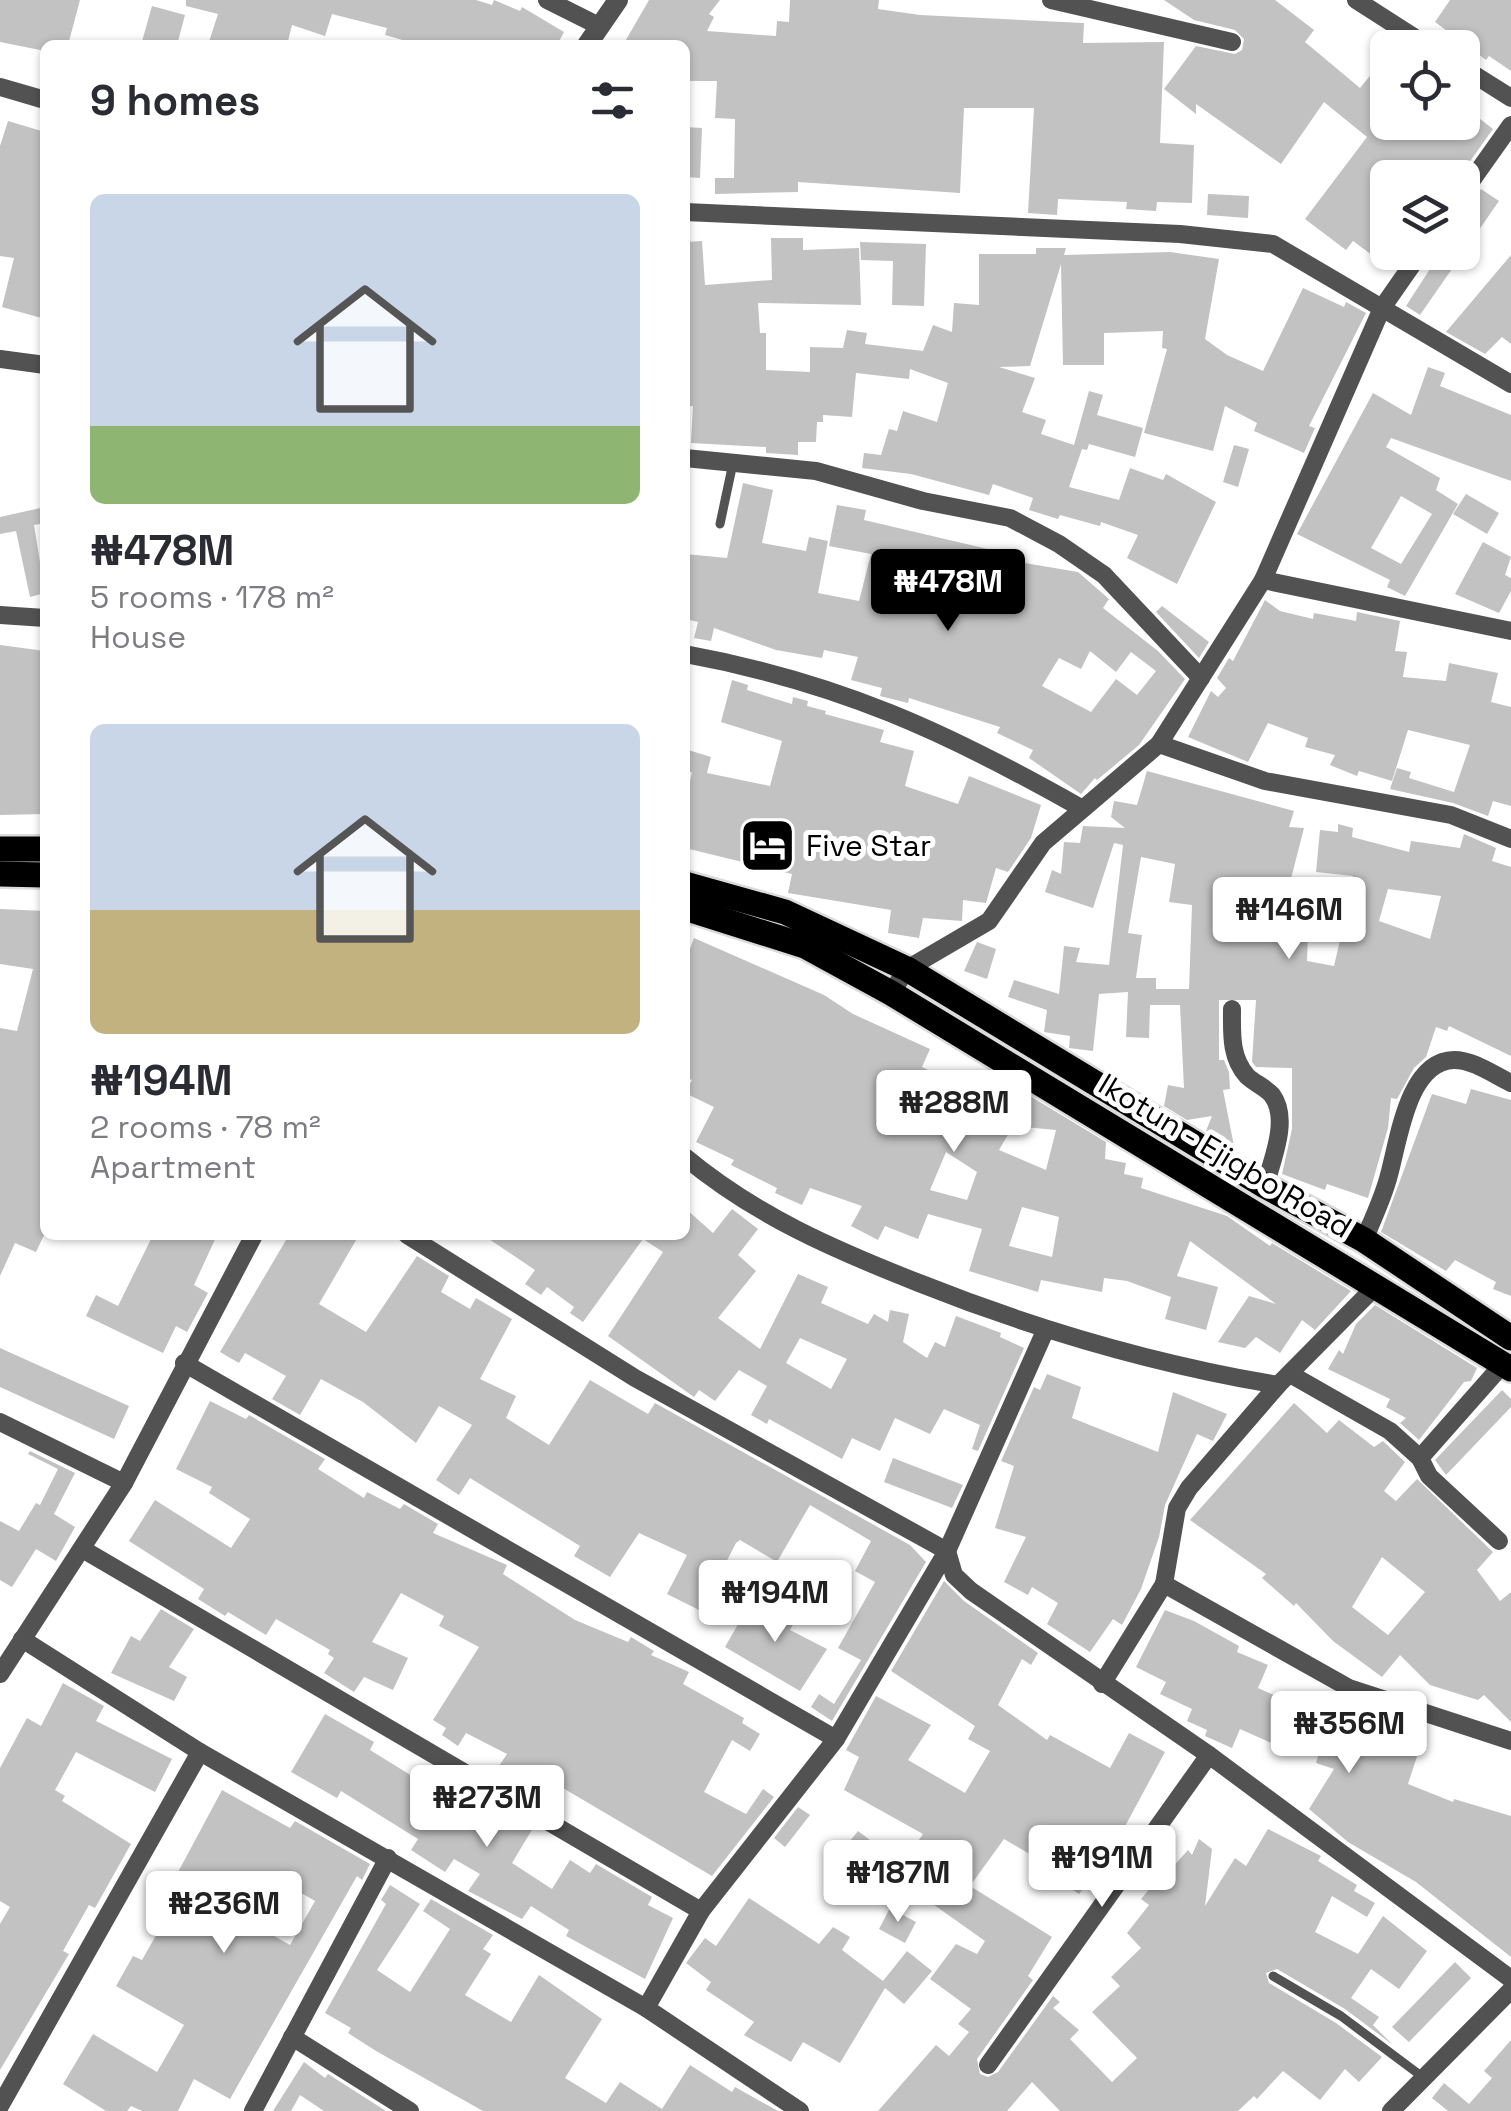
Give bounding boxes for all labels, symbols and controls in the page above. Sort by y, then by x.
map controls [1370,30,1480,270]
button: locate [1370,30,1480,140]
icon: filters [585,73,640,128]
text: 9 homes [90,74,260,127]
button: layers [1370,160,1480,270]
icon: home [275,259,455,439]
text: ₦478M [90,524,234,577]
pin: ₦478M [878,549,1018,634]
text: ₦478M [893,561,1003,601]
text: 5 rooms · 178 m² [90,577,334,617]
text: House [90,617,186,657]
icon: home [275,789,455,969]
hotel icon: Five Star [737,816,797,876]
place label: Five Star [806,826,931,865]
pin: ₦146M [1219,877,1359,962]
text: ₦146M [1235,889,1343,929]
text: ₦194M [90,1054,233,1107]
street label: Ikotun - Ejigbo Road [1092,1065,1359,1247]
pin: ₦288M [884,1070,1024,1155]
text: ₦288M [898,1082,1010,1122]
text: 2 rooms · 78 m² [90,1107,321,1147]
text: Apartment [90,1147,256,1187]
pin: ₦194M [705,1560,845,1645]
text: ₦194M [721,1572,829,1612]
pin: ₦356M [1279,1691,1419,1776]
text: ₦356M [1293,1703,1405,1743]
pin: ₦273M [417,1765,557,1850]
text: ₦273M [432,1777,542,1817]
pin: ₦191M [1032,1825,1172,1910]
text: ₦191M [1051,1837,1153,1877]
pin: ₦187M [828,1840,968,1925]
text: ₦187M [845,1852,951,1892]
pin: ₦236M [154,1871,294,1956]
text: ₦236M [168,1883,280,1923]

